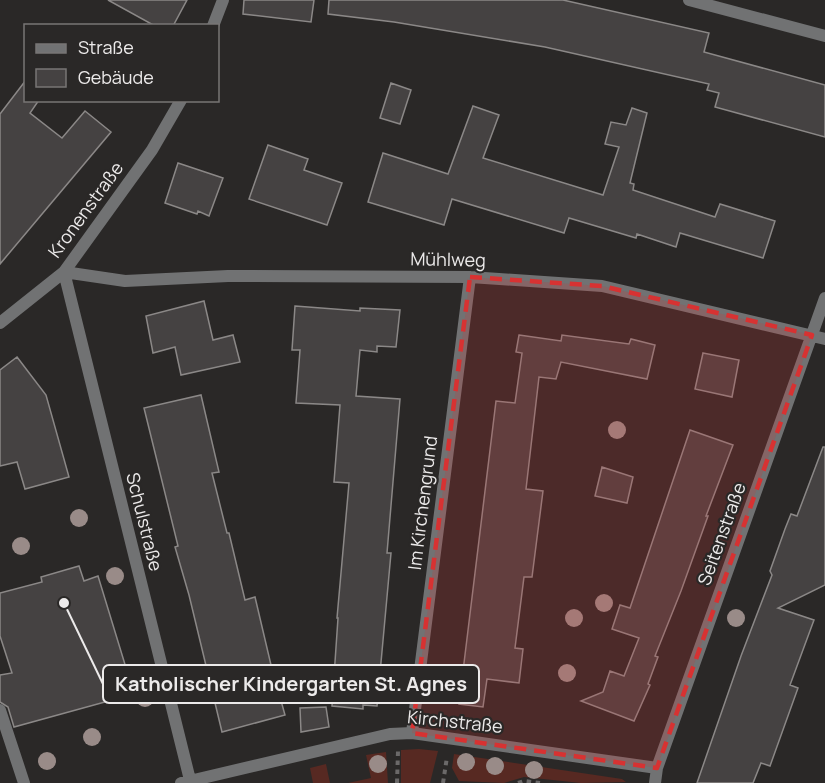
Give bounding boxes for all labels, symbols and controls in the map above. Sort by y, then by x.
legend [24,24,219,102]
text: Straße [78,35,134,59]
text: Gebäude [78,65,154,89]
street label: Kronenstraße [42,157,128,262]
street label: Mühlweg [410,246,486,272]
street label: Im Kirchengrund [402,434,442,571]
street label: Schulstraße [121,470,169,574]
street label: Seitenstraße [691,479,751,588]
callout: Katholischer Kindergarten St. Agnes [103,665,479,703]
text: Katholischer Kindergarten St. Agnes [115,670,467,697]
street label: Kirchstraße [406,704,504,738]

